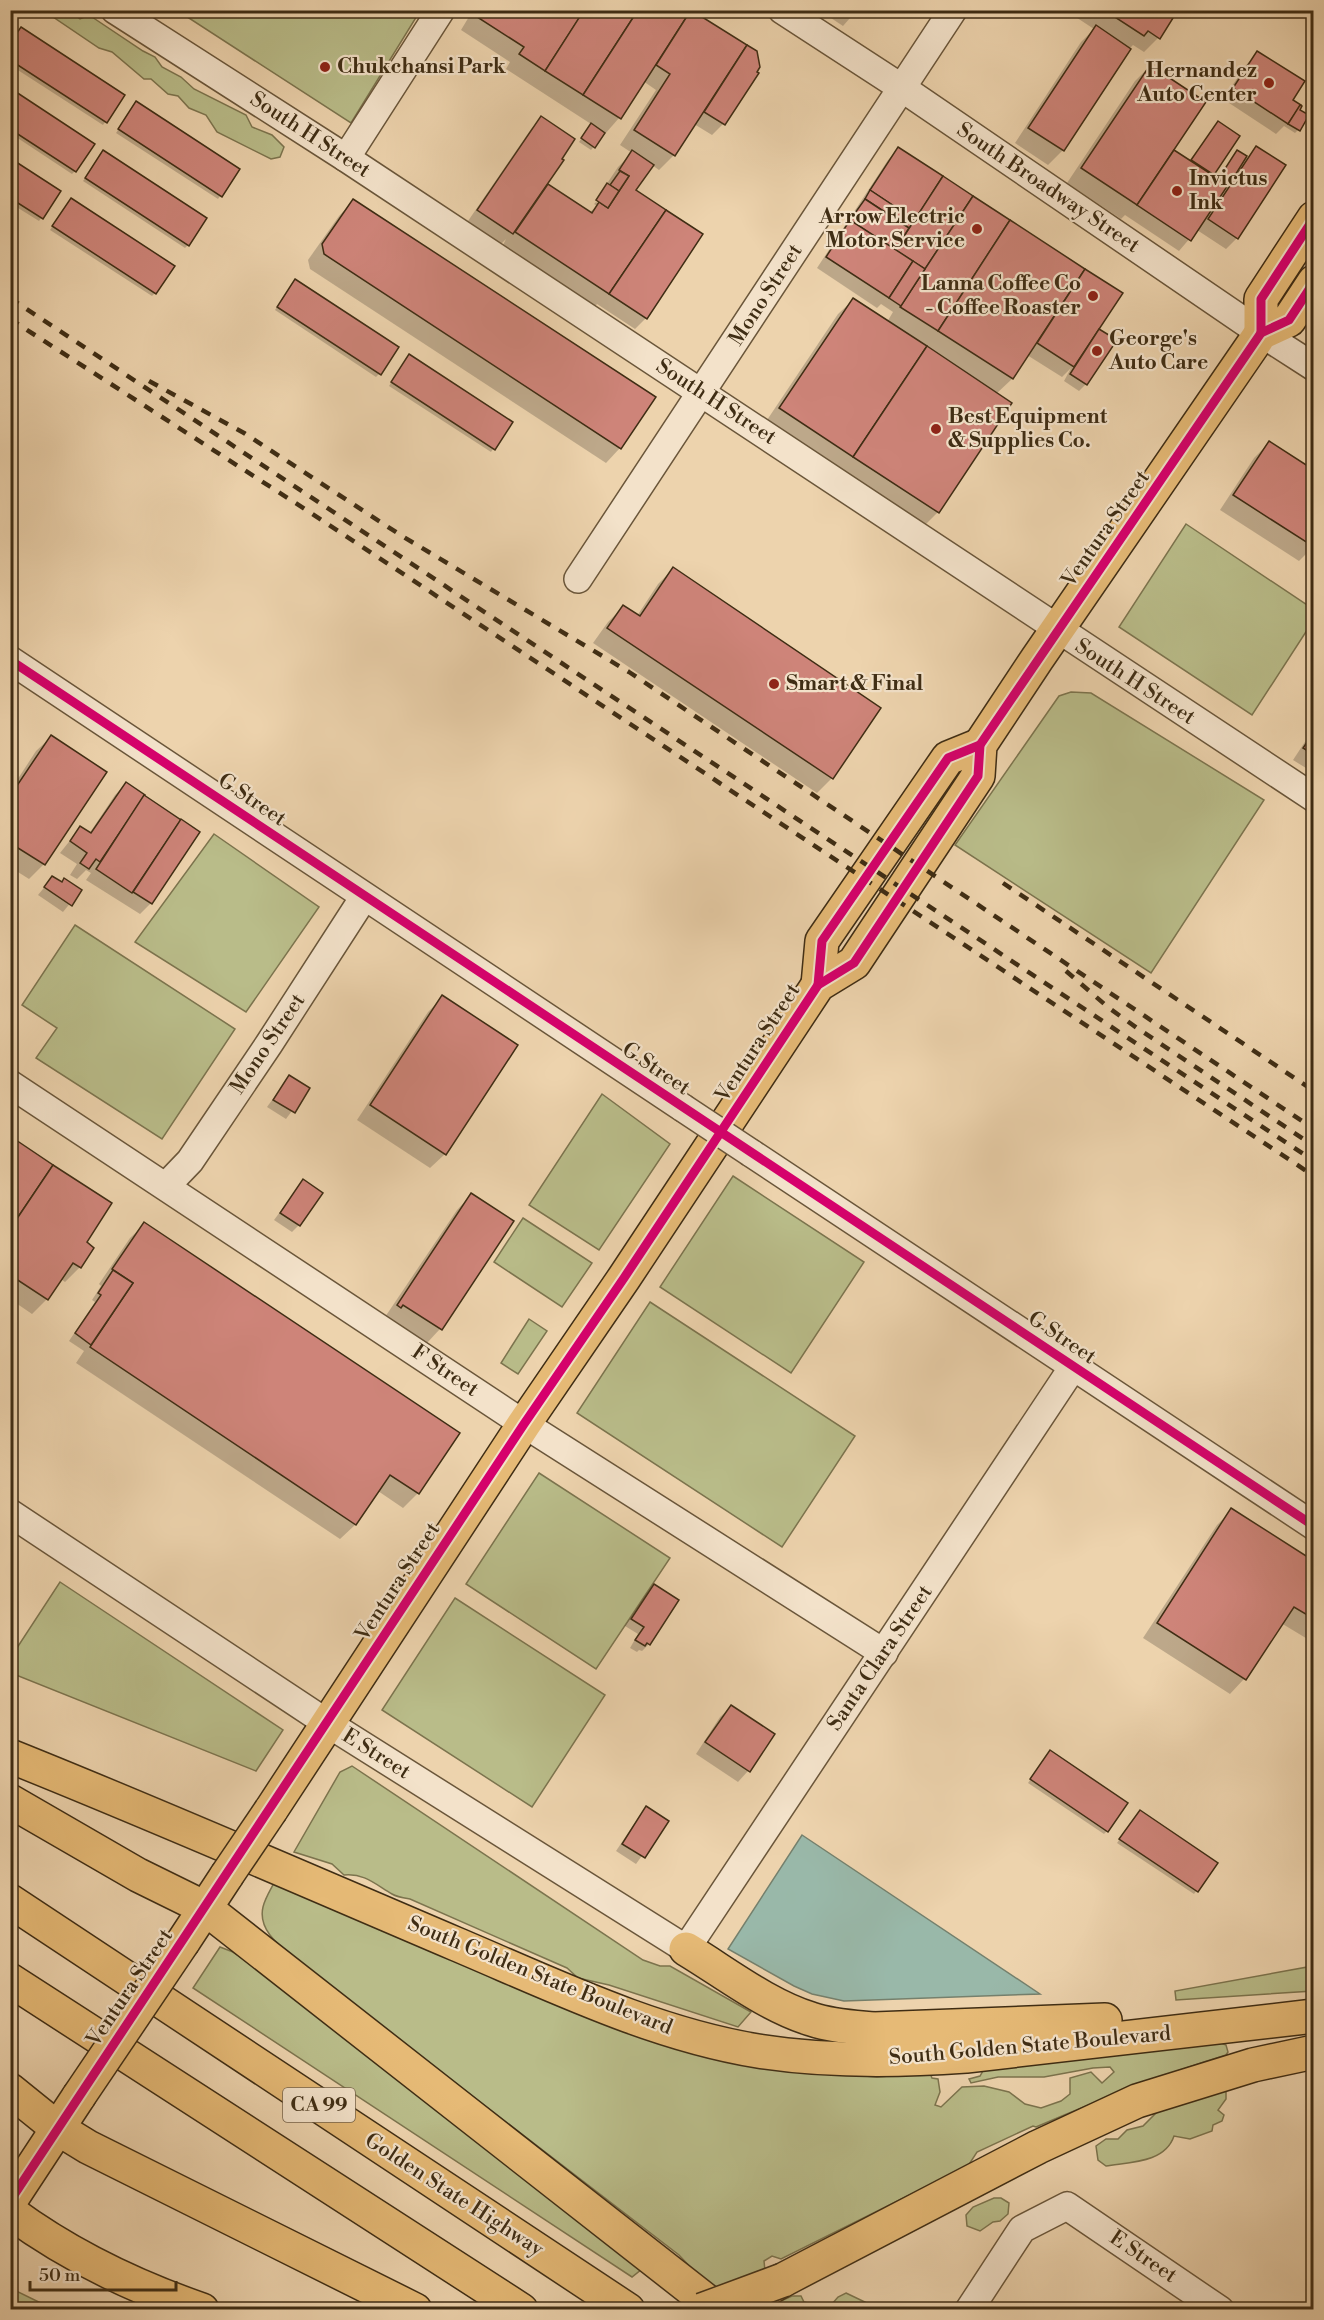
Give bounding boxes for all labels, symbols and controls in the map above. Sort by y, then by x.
place label: Chukchansi Park [337,54,507,80]
place label: Hernandez Auto Center [1136,58,1257,108]
marker: Chukchansi Park [318,60,332,74]
marker: Hernandez Auto Center [1262,76,1276,90]
street label: South H Street [245,86,376,184]
street label: South Broadway Street [952,117,1145,259]
place label: Invictus Ink [1189,166,1267,216]
marker: Invictus Ink [1170,184,1184,198]
place label: Arrow Electric Motor Service [818,204,965,254]
marker: Arrow Electric Motor Service [970,222,984,236]
street label: Mono Street [723,239,809,351]
place label: Lanna Coffee Co - Coffee Roaster [921,271,1081,321]
marker: Lanna Coffee Co - Coffee Roaster [1086,289,1100,303]
place label: George's Auto Care [1108,326,1208,376]
marker: George's Auto Care [1090,344,1104,358]
street label: South H Street [651,353,782,451]
place label: Best Equipment & Supplies Co. [948,404,1108,454]
marker: Best Equipment & Supplies Co. [929,422,943,436]
street label: Ventura Street [1056,465,1156,593]
street label: South H Street [1070,633,1201,731]
place label: Smart & Final [786,671,923,697]
marker: Smart & Final [767,677,781,691]
street label: G Street [213,768,292,833]
street label: Ventura Street [709,978,806,1108]
street label: Mono Street [225,988,312,1099]
street label: G Street [617,1037,696,1102]
street label: G Street [1023,1306,1102,1371]
street label: F Street [407,1339,484,1403]
street label: Ventura Street [349,1517,446,1647]
street label: Santa Clara Street [822,1580,939,1736]
street label: E Street [337,1723,416,1785]
street label: South Golden State Boulevard [404,1911,676,2041]
street label: Ventura Street [80,1924,179,2053]
street label: South Golden State Boulevard [888,2021,1172,2071]
road number: CA 99 [283,2088,355,2122]
street label: Golden State Highway [360,2128,549,2263]
street label: E Street [1104,2225,1182,2289]
scale bar [30,2254,176,2292]
text: 50 m [39,2264,81,2287]

